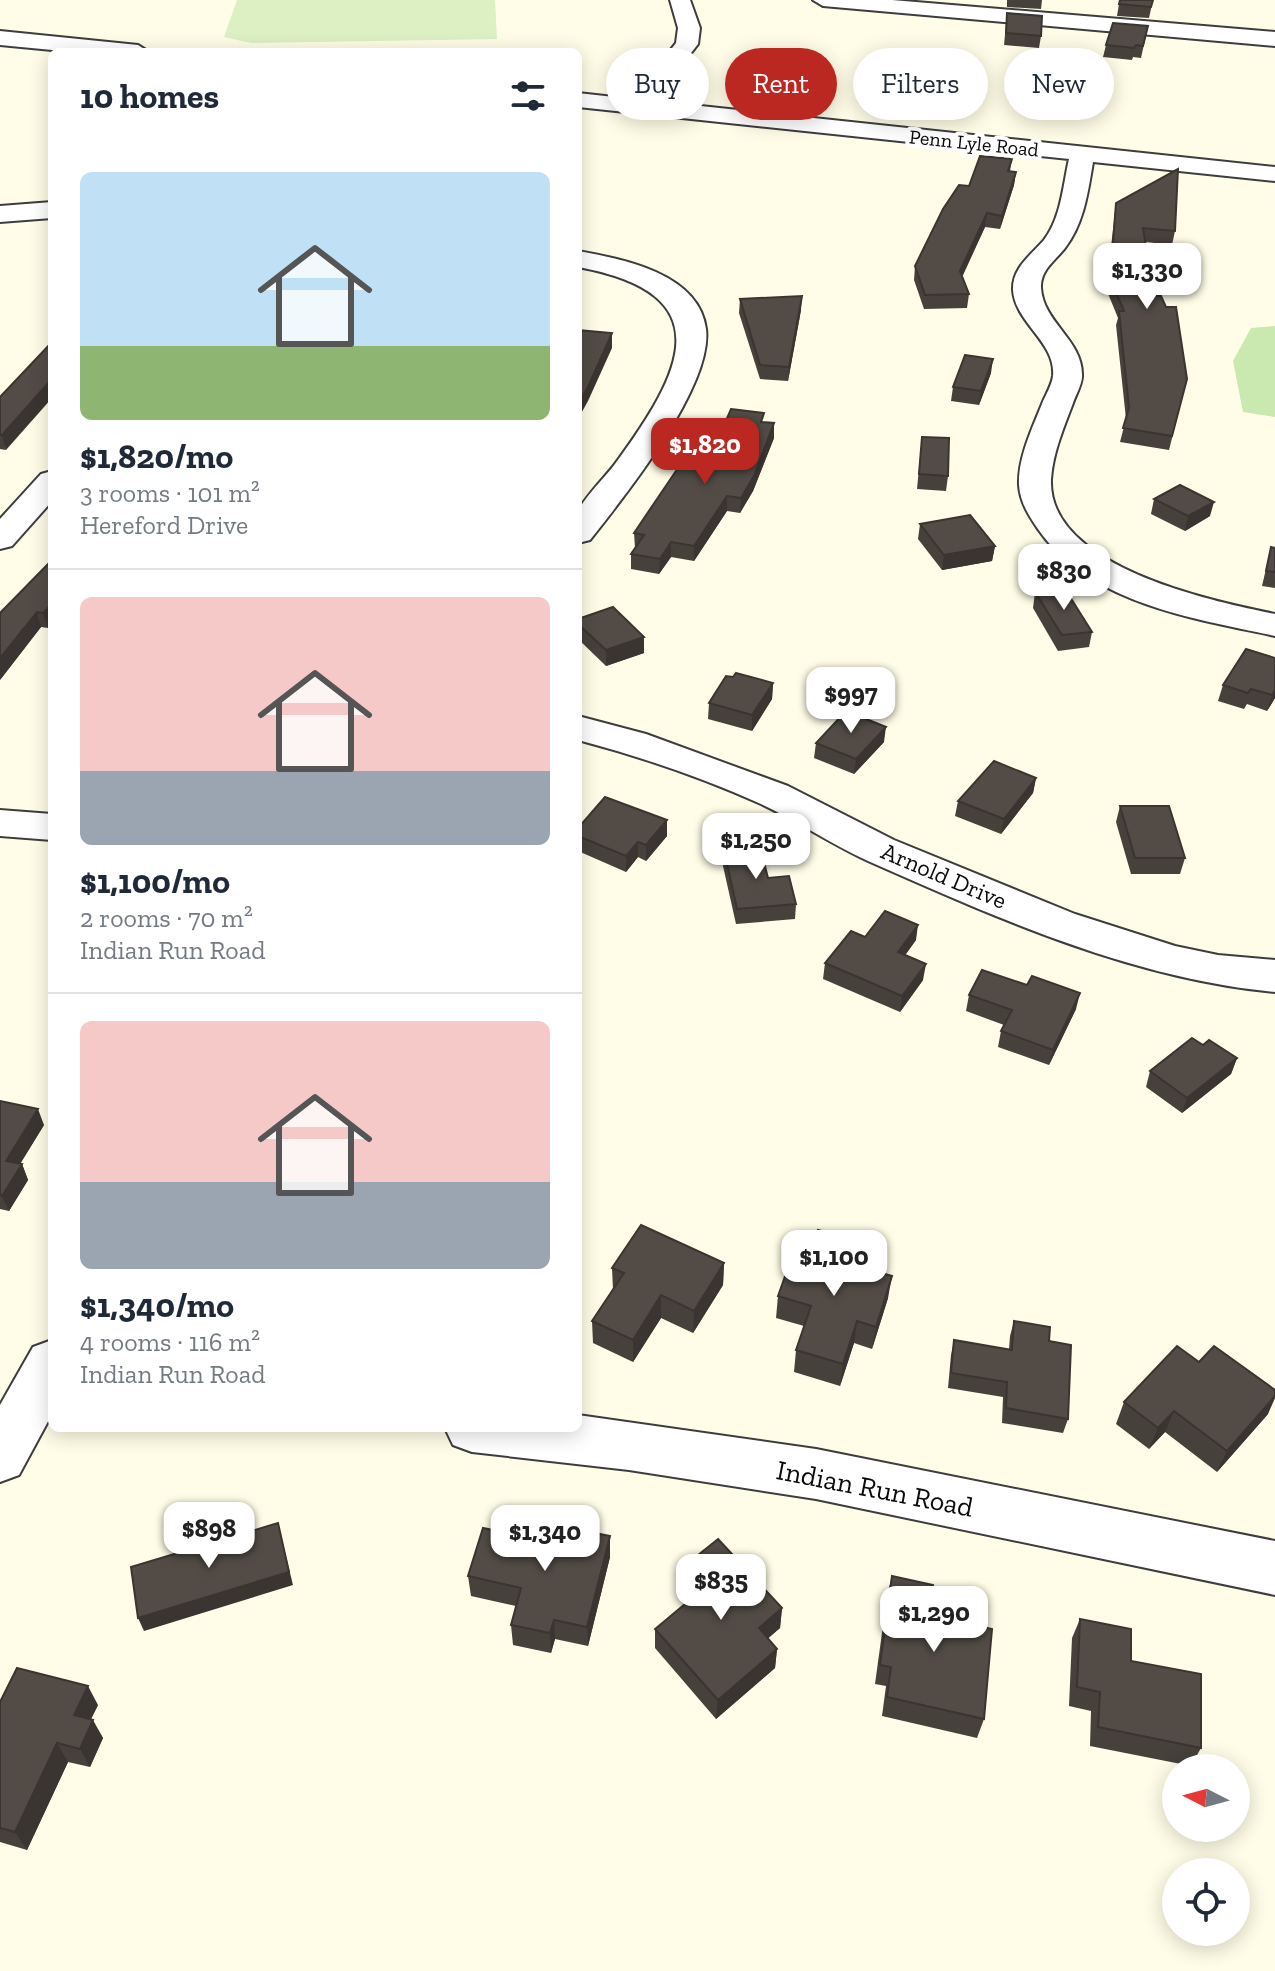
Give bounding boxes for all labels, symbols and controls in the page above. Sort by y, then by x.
chip: Buy [606,48,709,120]
chip: Rent [725,48,837,120]
chip: Filters [853,48,988,120]
chip: New [1004,48,1114,120]
icon: filters [506,74,550,118]
text: 10 homes [80,76,219,117]
street label: Penn Lyle Road [908,124,1040,162]
icon: home [243,224,387,368]
pin: $1,330 [1082,243,1212,311]
text: $1,330 [1111,253,1183,285]
pin: $1,820 [640,418,770,486]
text: $1,820 [669,428,741,460]
text: $1,820/mo [80,436,233,477]
text: 3 rooms · 101 m² [80,477,260,509]
text: Hereford Drive [80,509,248,541]
pin: $830 [1017,544,1111,612]
text: $830 [1036,554,1092,586]
icon: home [243,649,387,793]
pin: $997 [804,667,898,735]
text: $997 [824,677,878,709]
pin: $1,250 [691,813,821,881]
text: $1,250 [720,823,792,855]
street label: Arnold Drive [877,836,1011,915]
text: $1,100/mo [80,861,230,902]
text: 2 rooms · 70 m² [80,902,253,934]
text: Indian Run Road [80,934,266,966]
icon: home [243,1073,387,1217]
pin: $1,100 [769,1230,899,1298]
text: $1,100 [799,1240,869,1272]
text: $1,340/mo [80,1285,234,1326]
text: 4 rooms · 116 m² [80,1326,260,1358]
text: Indian Run Road [80,1358,266,1390]
street label: Indian Run Road [774,1453,976,1524]
pin: $898 [162,1502,256,1570]
pin: $1,340 [480,1505,610,1573]
text: $898 [182,1512,236,1544]
text: $1,340 [509,1515,581,1547]
pin: $835 [674,1554,768,1622]
text: $835 [694,1564,748,1596]
pin: $1,290 [869,1586,999,1654]
text: $1,290 [898,1596,970,1628]
north arrow [1162,1754,1250,1842]
map controls [1162,1754,1250,1946]
button: locate [1162,1858,1250,1946]

